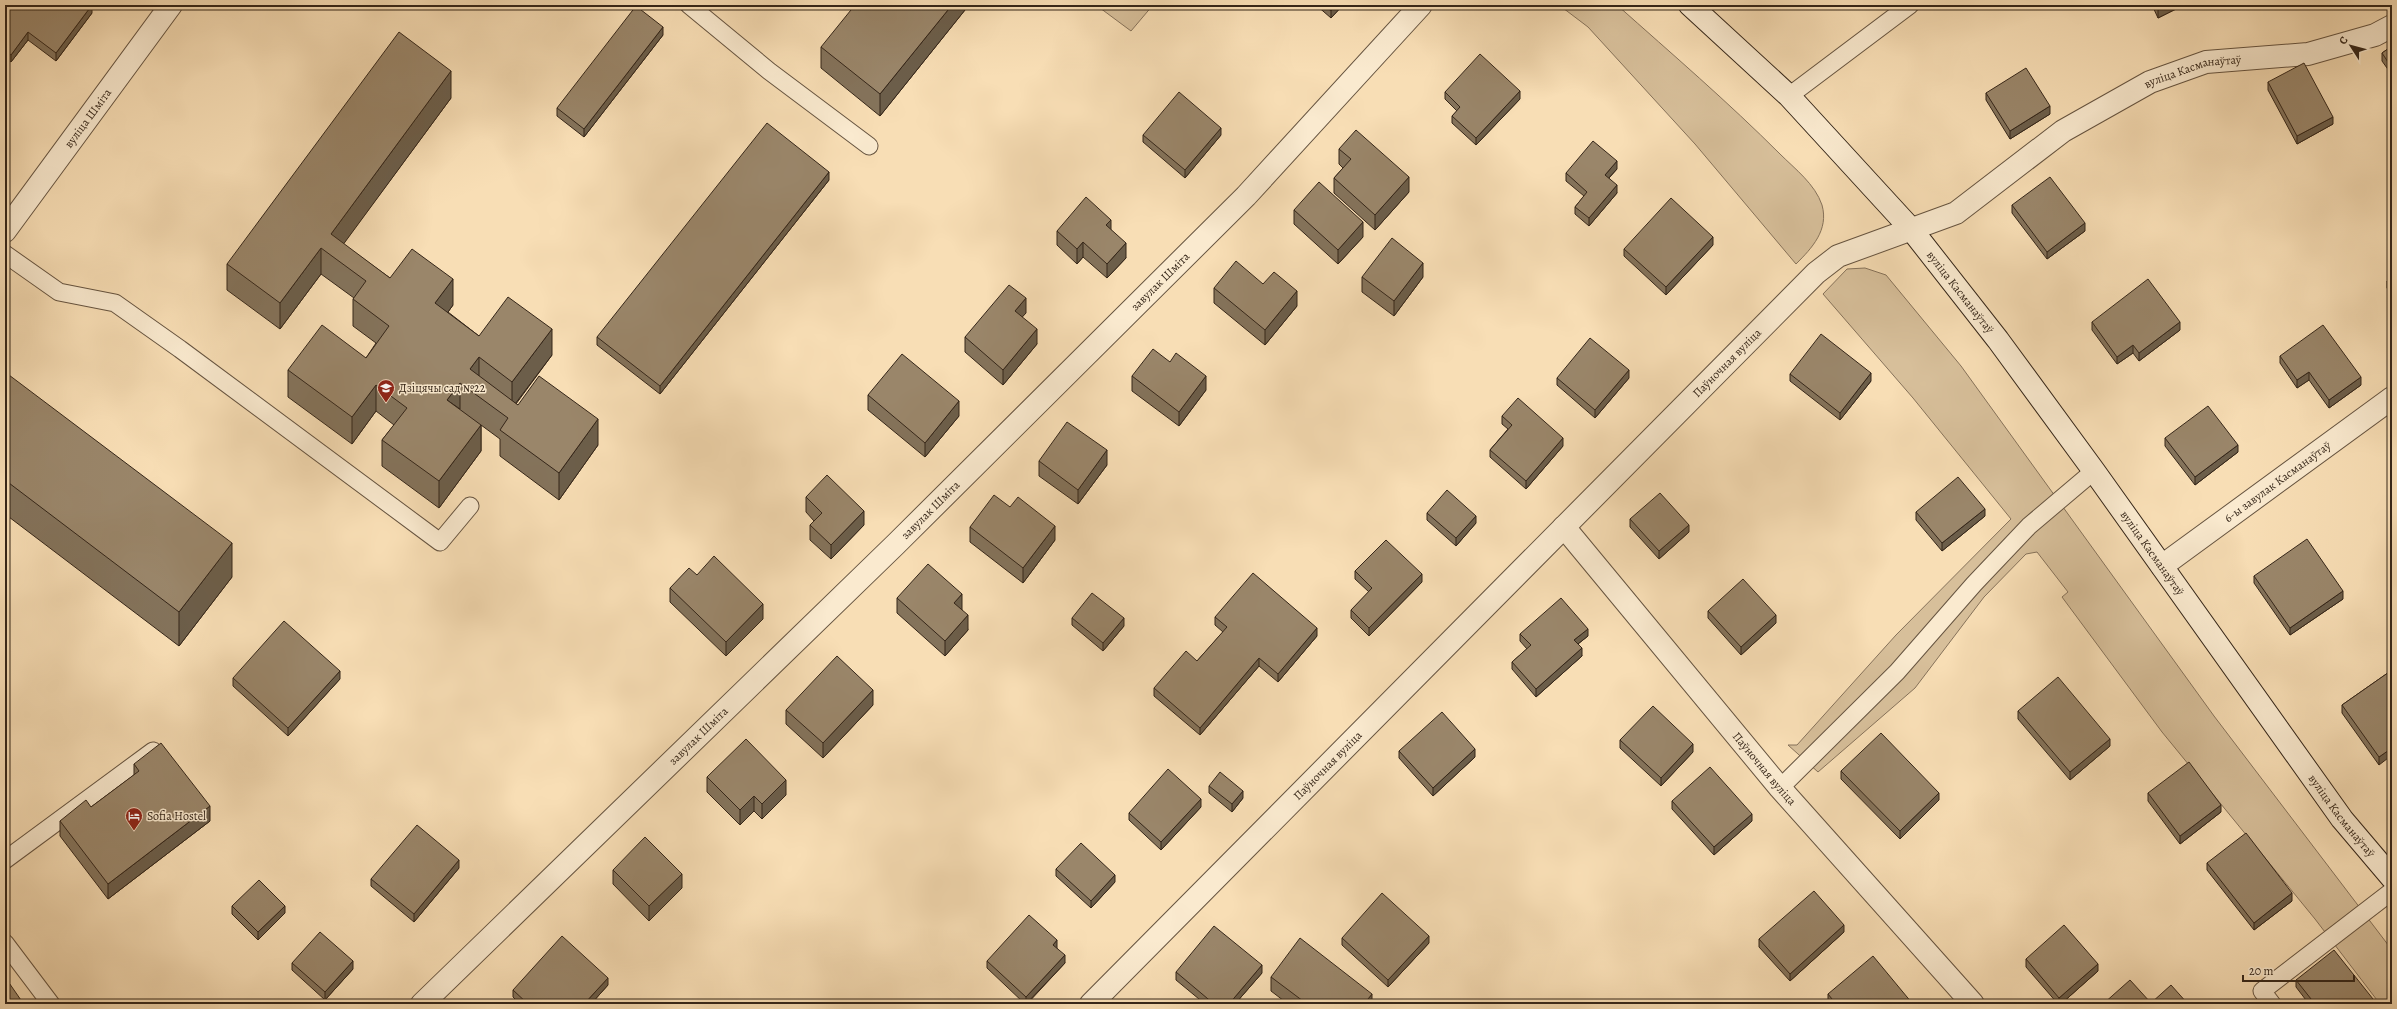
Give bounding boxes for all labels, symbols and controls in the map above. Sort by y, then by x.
north arrow [2331,26,2371,66]
text: С [2335,33,2352,48]
street label: вуліца Касманаўтаў [2141,51,2242,92]
street label: вуліца Шміта [61,85,115,151]
street label: вуліца Касманаўтаў [1923,247,1998,337]
street label: завулак Шміта [1127,248,1193,314]
street label: Паўночная вуліца [1689,324,1765,401]
school or university icon: Дзіцячы сад №22 [376,378,396,403]
place label: Дзіцячы сад №22 [399,380,486,396]
street label: 6-ы завулак Касманаўтаў [2221,437,2334,526]
street label: завулак Шміта [897,477,964,543]
street label: вуліца Касманаўтаў [2117,507,2188,599]
street label: завулак Шміта [665,703,732,768]
street label: Паўночная вуліца [1290,727,1366,803]
street label: Паўночная вуліца [1729,729,1800,809]
street label: вуліца Касманаўтаў [2305,771,2379,861]
hotel icon: Sofia Hostel [124,806,144,831]
place label: Sofia Hostel [147,808,206,824]
scale bar [2243,957,2354,983]
text: 20 m [2249,963,2273,979]

